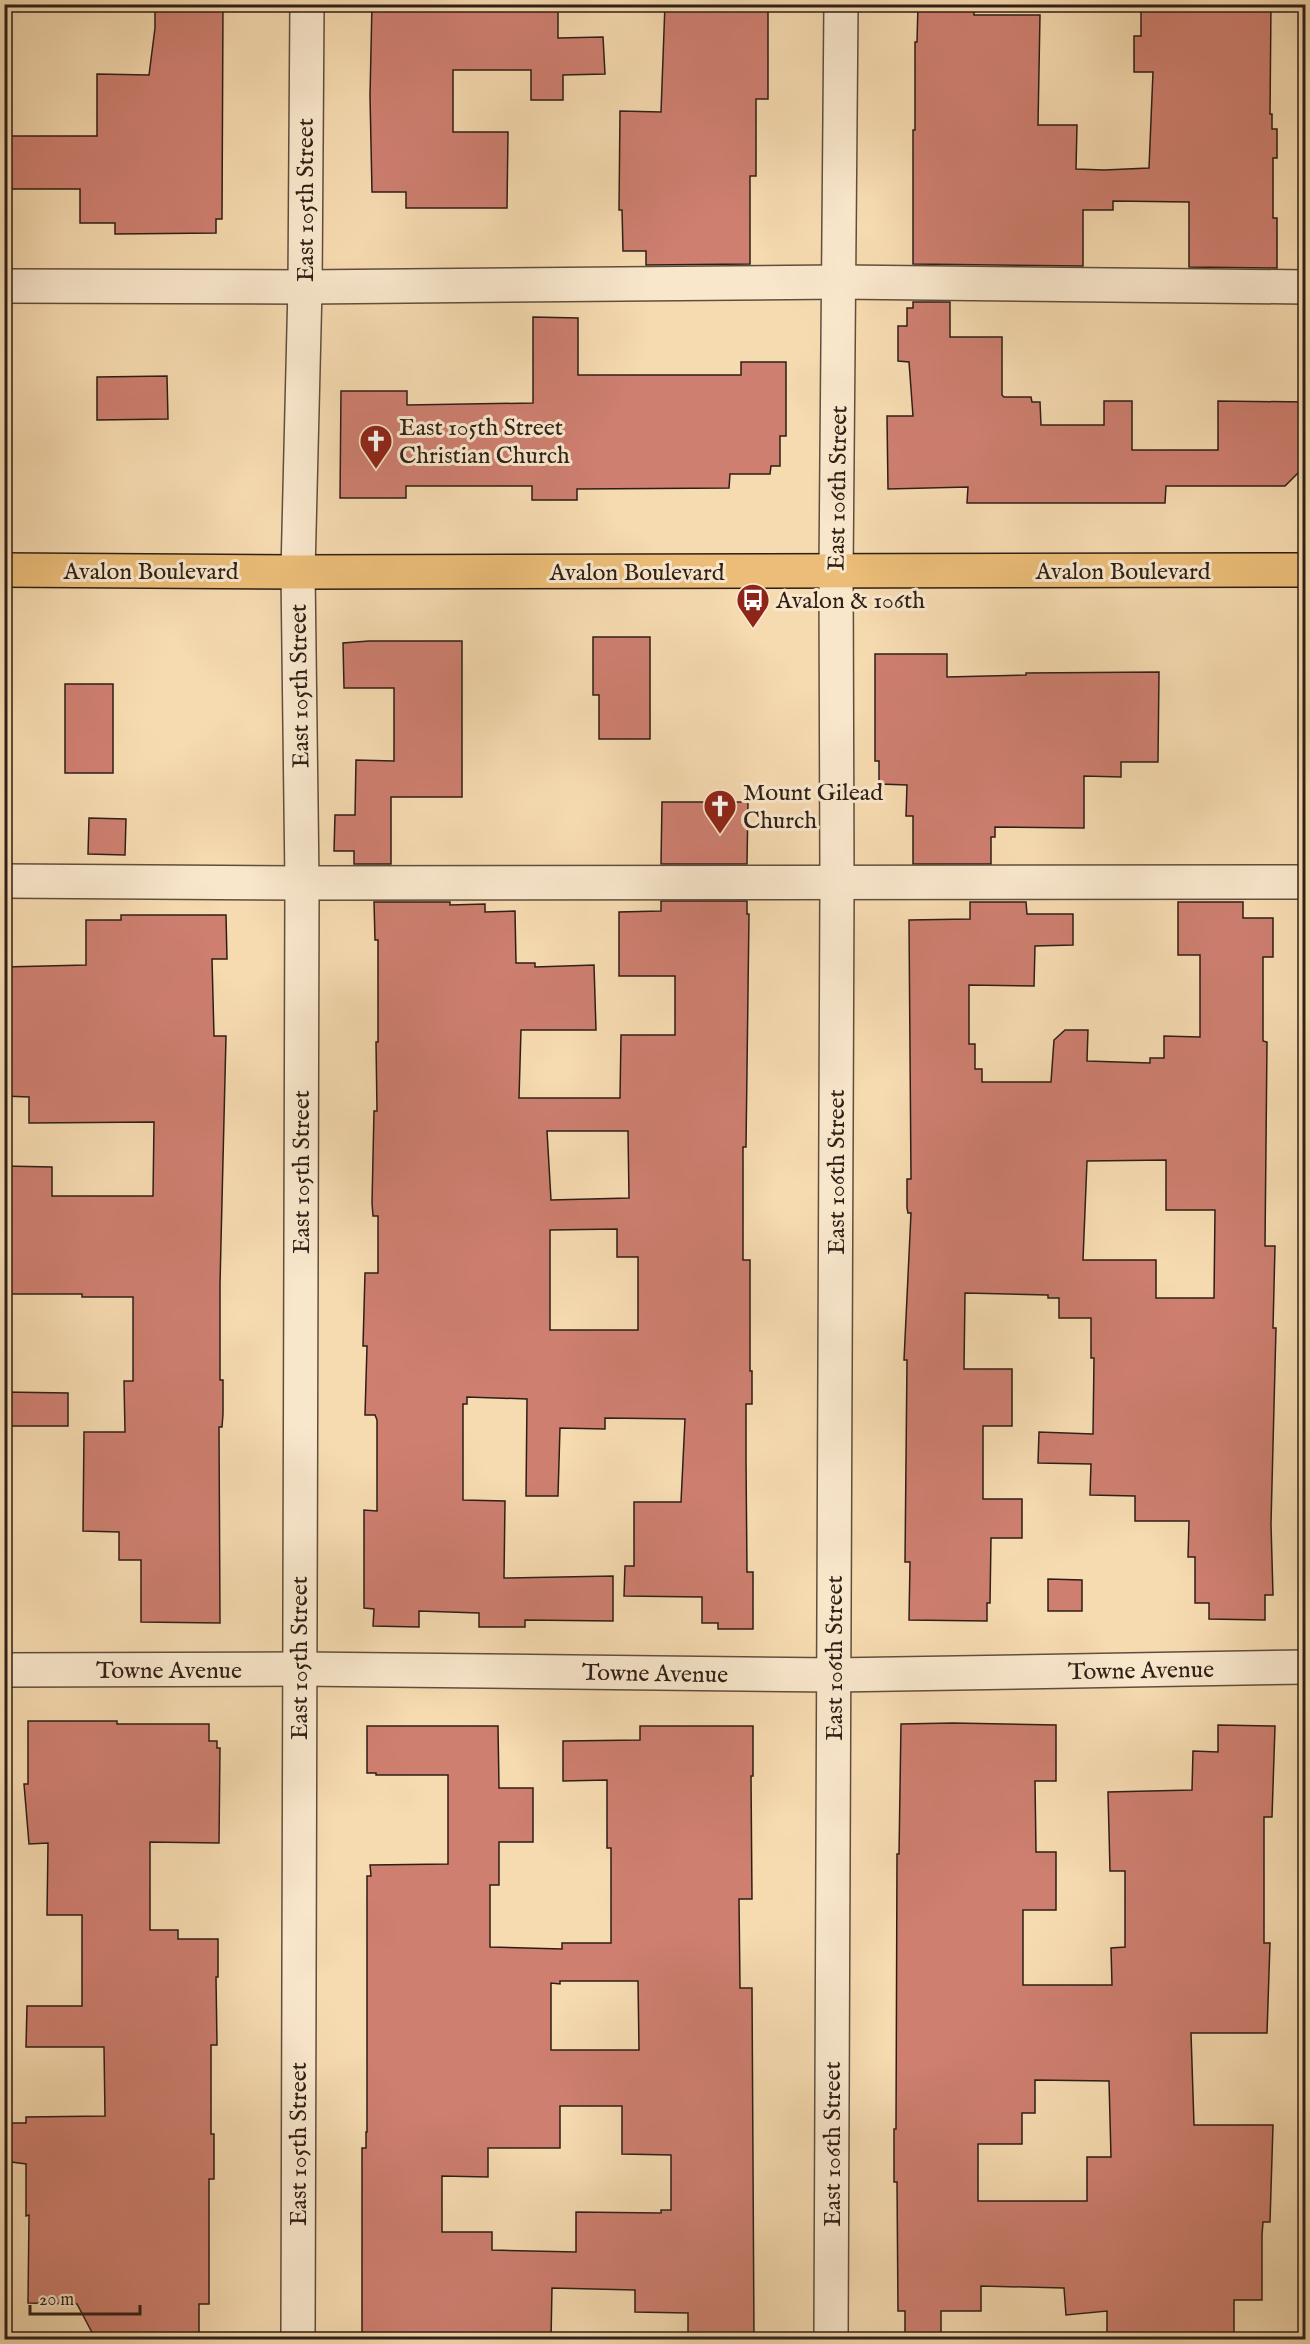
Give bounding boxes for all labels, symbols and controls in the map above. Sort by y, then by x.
street label: East 105th Street [291,118,322,282]
street label: East 106th Street [822,405,855,571]
place label: East 105th Street Christian Church [399,413,570,472]
church icon: East 105th Street Christian Church [358,423,394,470]
street label: Avalon Boulevard [62,557,239,588]
street label: Avalon Boulevard [1034,557,1211,588]
street label: Avalon Boulevard [548,558,725,589]
bus stop icon: Avalon & 106th [735,582,771,629]
place label: Avalon & 106th [775,586,925,617]
street label: East 105th Street [284,604,317,768]
place label: Mount Gilead Church [743,778,883,837]
church icon: Mount Gilead Church [702,788,738,835]
street label: East 106th Street [822,1089,853,1255]
street label: East 105th Street [287,1090,318,1254]
street label: East 106th Street [820,1575,851,1741]
street label: East 105th Street [285,1576,316,1740]
street label: Towne Avenue [1068,1655,1214,1688]
street label: Towne Avenue [96,1656,242,1687]
street label: Towne Avenue [582,1658,728,1691]
street label: East 106th Street [818,2061,849,2227]
street label: East 105th Street [284,2062,315,2226]
scale bar [30,2278,140,2316]
text: 20 m [39,2289,74,2312]

